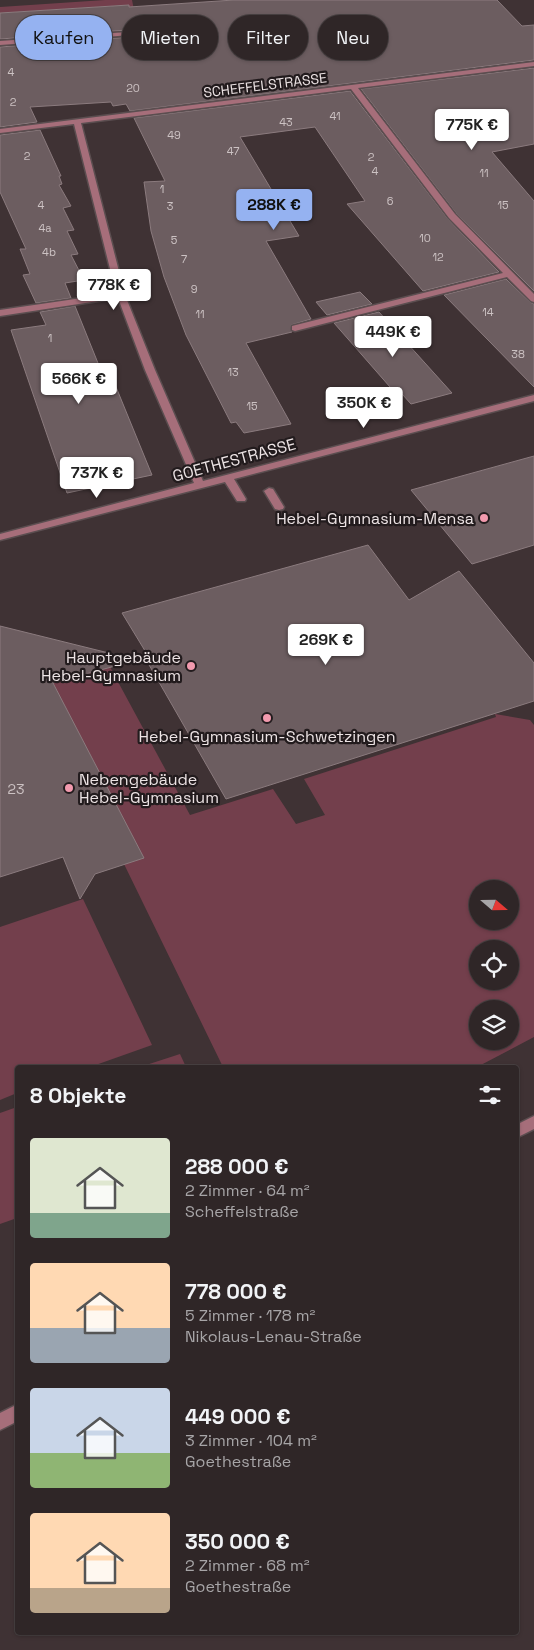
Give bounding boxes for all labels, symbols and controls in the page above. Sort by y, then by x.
chip: Kaufen [15,15,112,60]
chip: Mieten [122,15,218,60]
chip: Filter [228,15,308,60]
chip: Neu [318,15,388,60]
house number: 4 [8,65,15,79]
street label: SCHEFFELSTRASSE [202,68,328,102]
house number: 20 [126,81,140,95]
house number: 2 [10,95,17,109]
pin: 775K € [431,108,513,151]
house number: 41 [329,109,341,123]
text: 775K € [446,114,498,135]
house number: 43 [279,115,293,129]
house number: 49 [167,128,181,142]
house number: 47 [227,144,239,158]
house number: 2 [24,149,31,163]
house number: 2 [368,150,375,164]
house number: 4 [372,164,379,178]
house number: 11 [479,166,489,180]
house number: 1 [160,182,164,196]
pin: 288K € [233,188,315,231]
text: 288K € [247,194,301,215]
house number: 6 [387,194,394,208]
house number: 4 [38,198,45,212]
house number: 15 [497,198,509,212]
house number: 3 [167,199,174,213]
house number: 4a [38,221,52,235]
house number: 10 [419,231,431,245]
house number: 5 [171,233,178,247]
house number: 4b [42,245,56,259]
house number: 12 [432,250,444,264]
house number: 7 [181,252,187,266]
pin: 778K € [73,268,155,311]
text: 778K € [88,274,140,295]
house number: 9 [191,282,198,296]
house number: 14 [482,305,494,319]
house number: 11 [195,307,205,321]
pin: 449K € [352,316,434,358]
text: 449K € [365,321,421,342]
house number: 1 [48,331,52,345]
house number: 38 [511,347,525,361]
pin: 566K € [38,362,120,405]
house number: 13 [227,365,239,379]
text: 566K € [52,368,106,389]
pin: 350K € [323,386,405,429]
text: 350K € [337,392,391,413]
house number: 15 [246,399,258,413]
street label: GOETHESTRASSE [170,433,298,487]
pin: 737K € [56,456,138,499]
text: 737K € [71,462,123,483]
place label: Hebel-Gymnasium-Mensa [276,508,474,529]
marker: Hebel-Gymnasium-Mensa [478,512,490,524]
pin: 269K € [285,624,367,666]
text: 269K € [299,629,353,650]
place label: Hauptgebäude Hebel-Gymnasium [41,647,181,686]
marker: Hauptgebäude Hebel-Gymnasium [185,660,197,672]
marker: Hebel-Gymnasium-Schwetzingen [261,712,273,724]
place label: Hebel-Gymnasium-Schwetzingen [138,726,396,747]
place label: Nebengebäude Hebel-Gymnasium [79,769,219,808]
house number: 23 [8,780,24,798]
marker: Nebengebäude Hebel-Gymnasium [63,782,75,794]
north arrow [469,880,519,930]
map controls [469,880,519,1050]
button: locate [469,940,519,990]
button: layers [469,1000,519,1050]
icon: filters [476,1081,504,1109]
text: 8 Objekte [30,1082,126,1109]
text: 288 000 € [185,1153,288,1180]
icon: home [70,1158,130,1218]
text: 2 Zimmer · 64 m² [185,1180,310,1201]
text: Scheffelstraße [185,1201,299,1222]
text: 778 000 € [185,1278,287,1305]
icon: home [70,1283,130,1343]
text: 5 Zimmer · 178 m² [185,1305,315,1326]
text: Nikolaus-Lenau-Straße [185,1326,362,1347]
text: 449 000 € [185,1403,290,1430]
icon: home [70,1408,130,1468]
text: 3 Zimmer · 104 m² [185,1430,317,1451]
text: Goethestraße [185,1451,291,1472]
text: 350 000 € [185,1528,290,1555]
icon: home [70,1533,130,1593]
text: 2 Zimmer · 68 m² [185,1555,310,1576]
text: Goethestraße [185,1576,291,1597]

